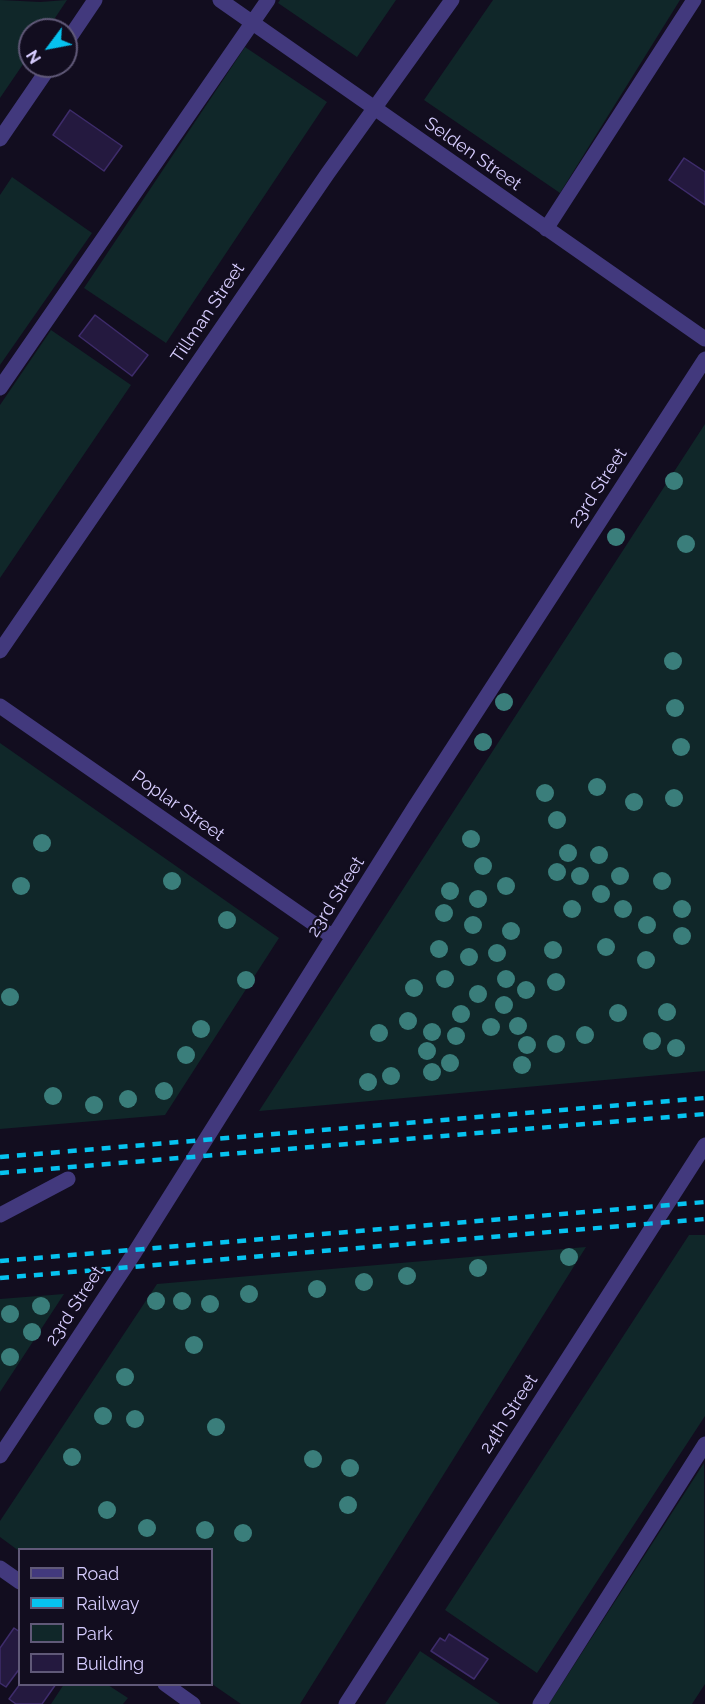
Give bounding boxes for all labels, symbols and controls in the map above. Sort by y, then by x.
north arrow [18,18,78,78]
text: N [23,47,45,67]
street label: Selden Street [420,113,526,195]
street label: Tillman Street [167,259,249,367]
street label: 23rd Street [564,444,632,532]
street label: Poplar Street [127,766,229,846]
street label: 23rd Street [303,853,369,941]
street label: 23rd Street [41,1262,109,1350]
street label: 24th Street [475,1370,543,1458]
legend [18,1548,213,1686]
text: Road [76,1563,119,1584]
text: Railway [76,1593,140,1614]
text: Park [76,1623,113,1644]
text: Building [76,1653,144,1674]

